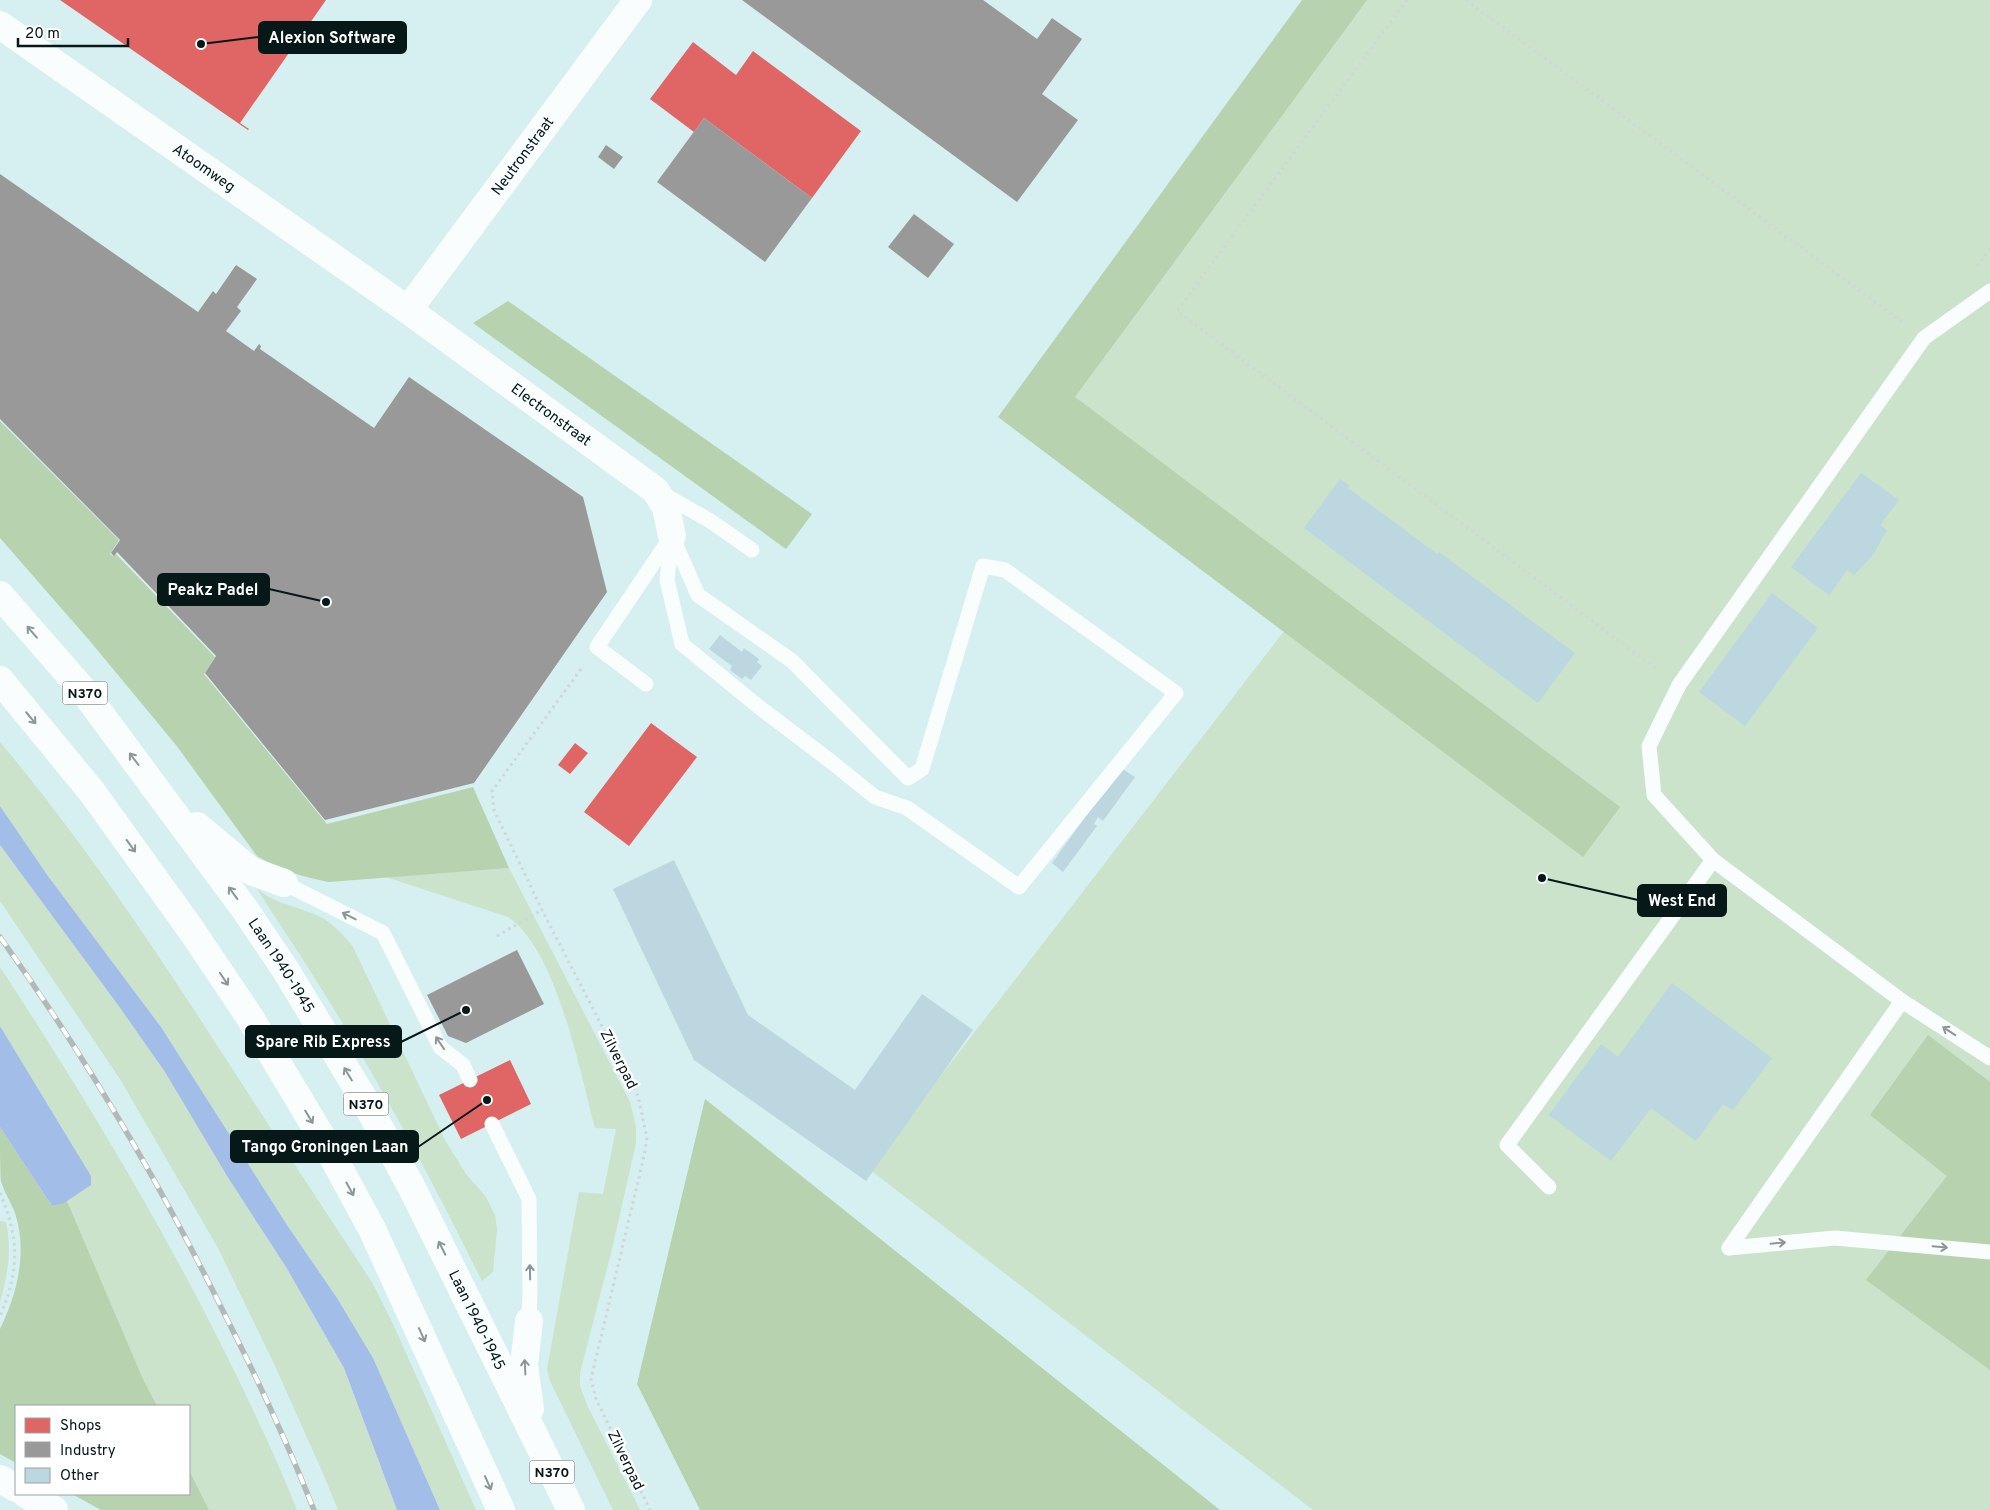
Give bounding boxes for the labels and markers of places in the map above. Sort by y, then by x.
callout: Alexion Software [259,22,406,53]
callout: Peakz Padel [158,574,269,605]
callout: West End [1638,885,1726,916]
callout: Spare Rib Express [246,1026,401,1057]
callout: Tango Groningen Laan [231,1131,418,1162]

